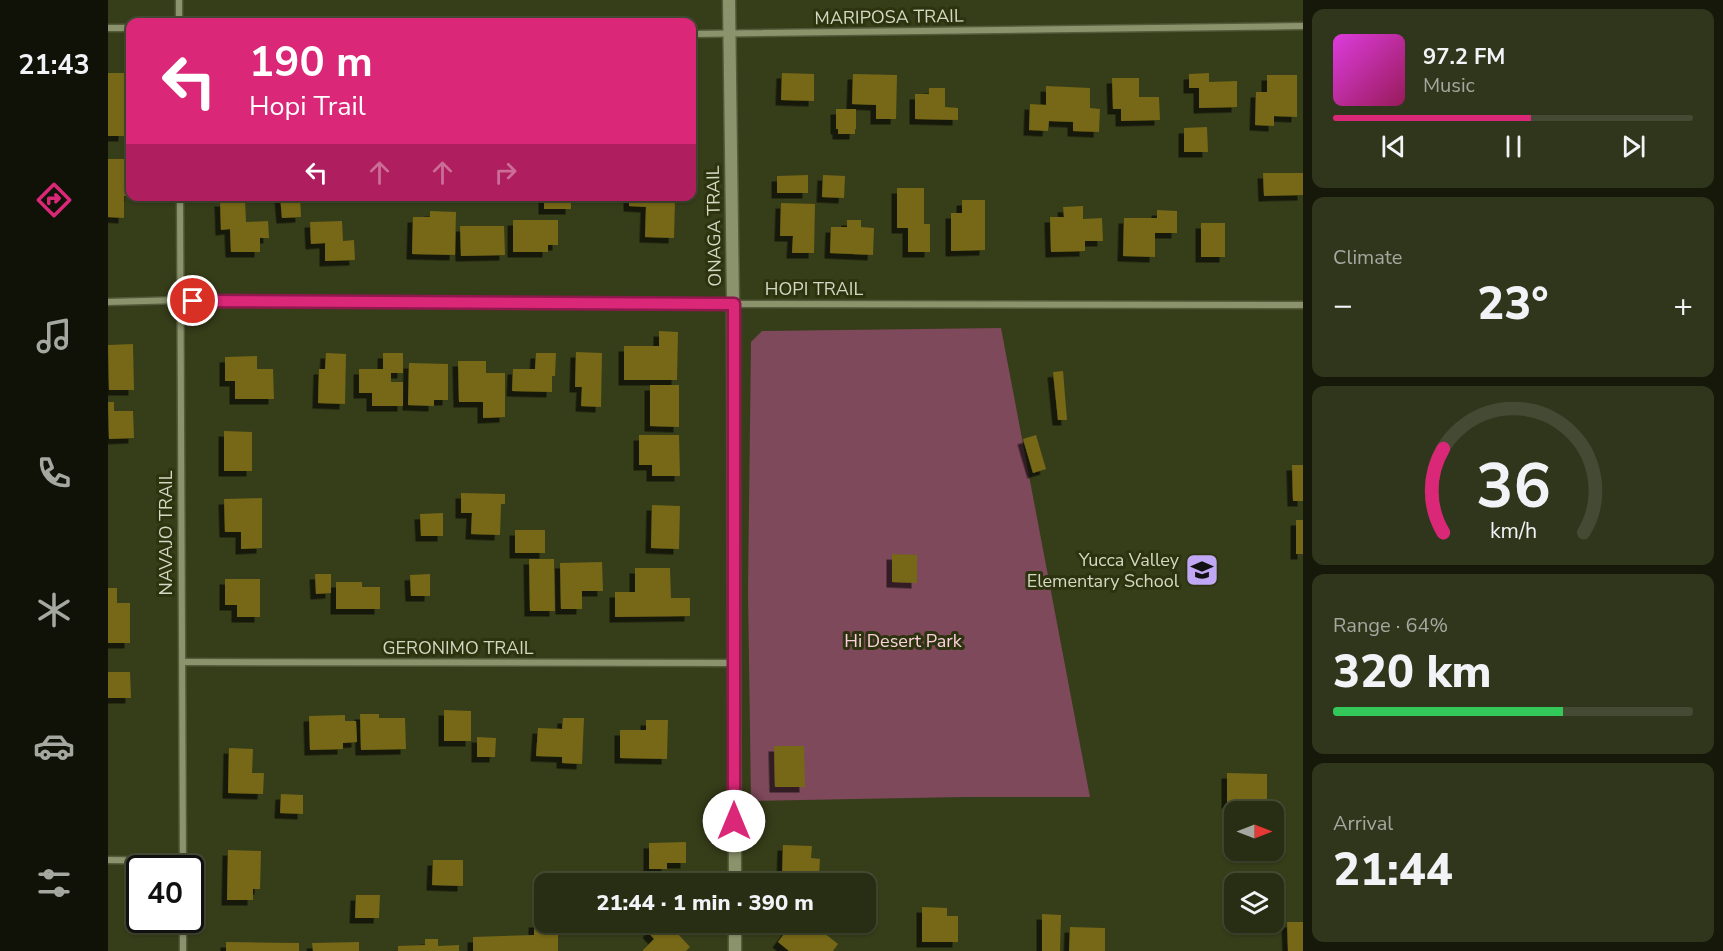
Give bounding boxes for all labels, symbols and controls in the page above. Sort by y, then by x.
street label: MARIPOSA TRAIL [814,4,964,30]
text: 190 m [249,34,373,91]
icon: left [150,42,228,120]
text: 97.2 FM [1423,42,1505,72]
text: 21:43 [18,47,90,84]
text: Music [1423,72,1475,99]
text: Hopi Trail [249,88,366,125]
icon: previous [1377,130,1410,163]
icon: pause [1497,130,1530,163]
icon: next [1617,130,1650,163]
icon: left [300,156,333,189]
icon: ahead [363,156,396,189]
icon: ahead [426,156,459,189]
icon: right [489,156,522,189]
street label: ONAGA TRAIL [701,165,727,287]
icon: directions [33,179,75,221]
text: Climate [1333,244,1402,271]
text: 23° [1477,274,1549,335]
pin [167,275,218,326]
street label: HOPI TRAIL [765,277,863,301]
text: − [1333,283,1353,328]
text: + [1673,283,1693,328]
icon: arrive [176,284,209,317]
icon: music [33,315,75,357]
text: 36 [1476,444,1550,529]
icon: phone [33,452,75,494]
street label: NAVAJO TRAIL [154,470,178,595]
text: km/h [1489,516,1537,546]
place label: Yucca Valley Elementary School [1027,548,1180,593]
school or university icon: Yucca Valley Elementary School [1184,552,1220,588]
icon: climate [33,589,75,631]
text: Range · 64% [1333,612,1448,639]
park label: Hi Desert Park [844,629,963,653]
street label: GERONIMO TRAIL [382,636,534,660]
text: 320 km [1333,642,1492,703]
icon: car [33,725,75,767]
position arrow [702,789,766,853]
north arrow [1224,801,1284,861]
map controls [1224,801,1284,933]
text: Arrival [1333,810,1393,837]
text: 21:44 [1333,840,1453,901]
speed limit sign: 40 [126,855,204,933]
icon: filters [33,862,75,904]
button: layers [1224,873,1284,933]
text: 21:44 · 1 min · 390 m [596,888,814,918]

